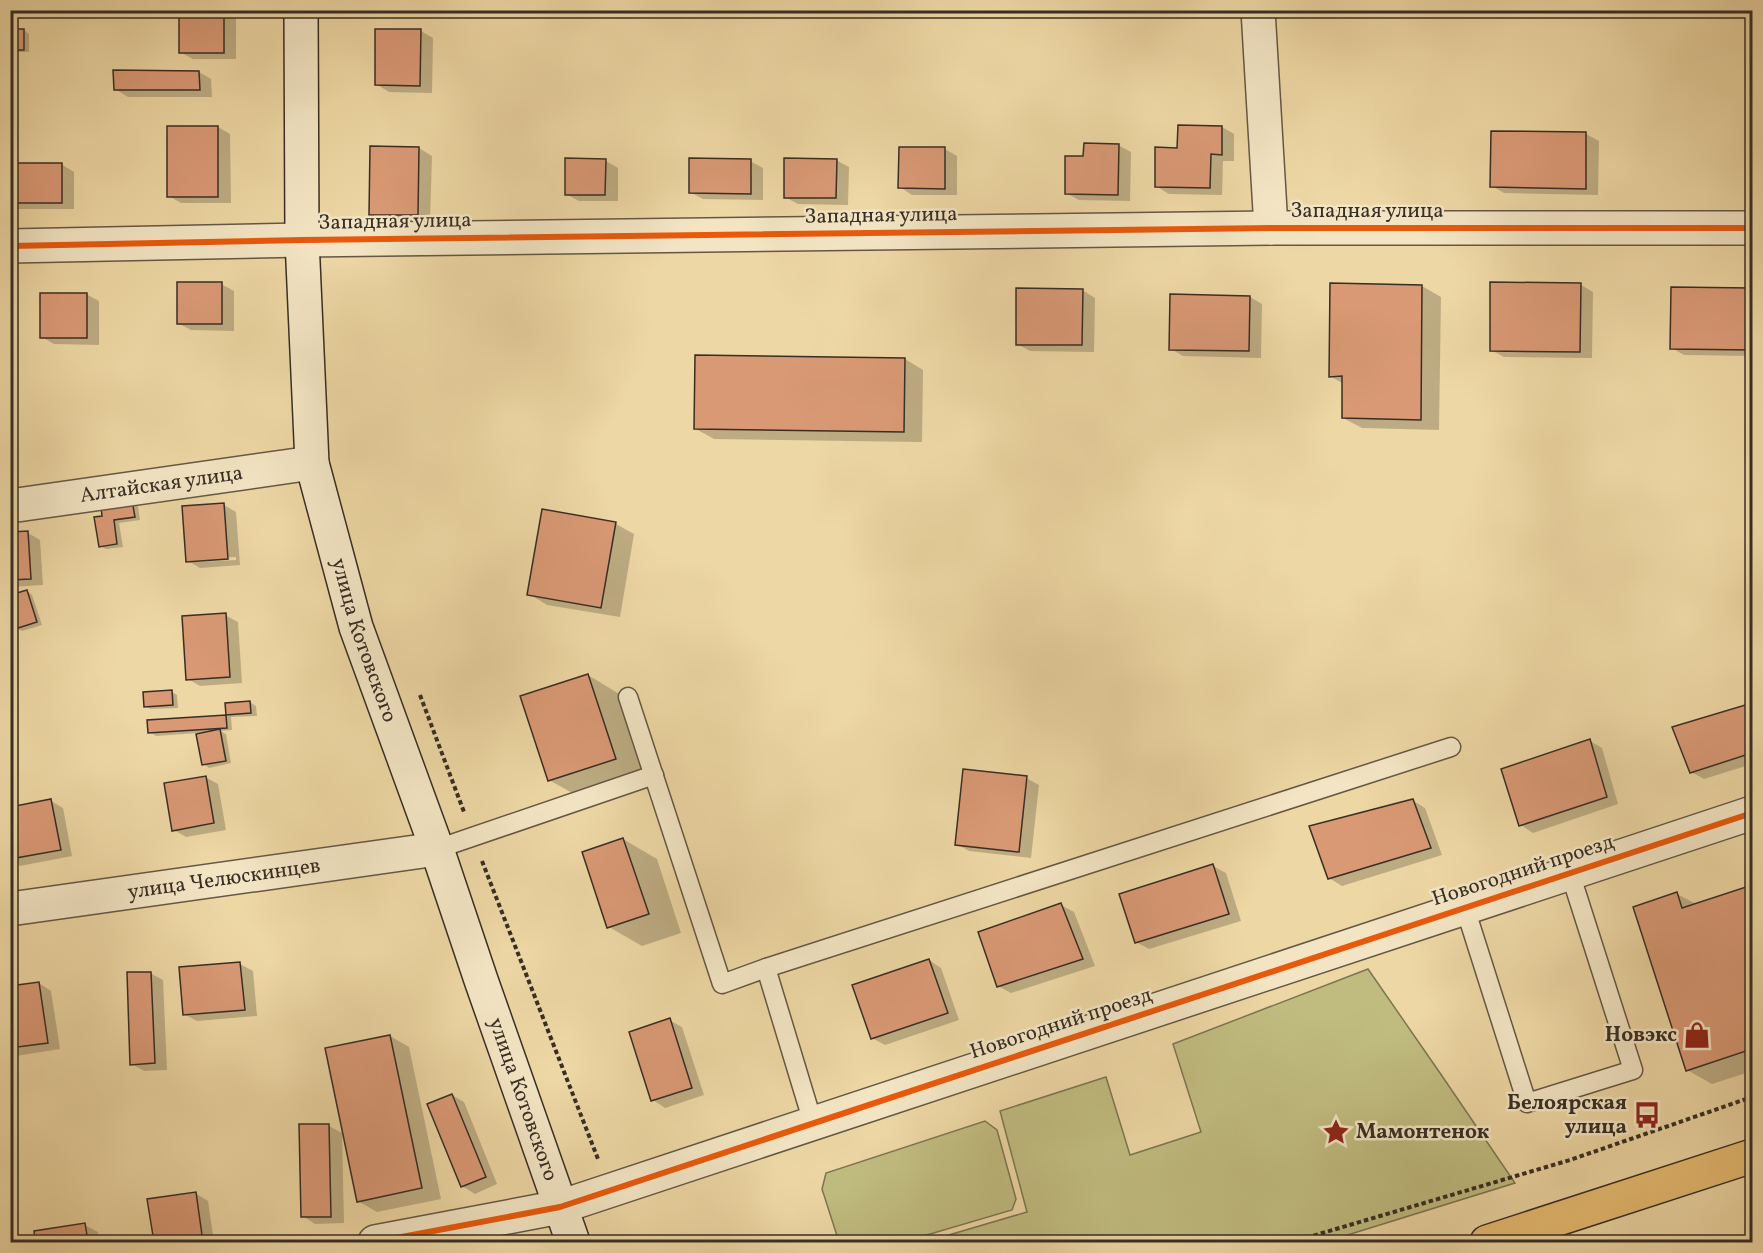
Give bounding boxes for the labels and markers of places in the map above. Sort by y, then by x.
shop icon: Новэкс [1682,1020,1712,1050]
place label: Новэкс [1605,1021,1677,1050]
place label: Белоярская улица [1507,1089,1627,1142]
bus stop icon: Белоярская улица [1632,1100,1662,1130]
place icon: Мамонтенок [1321,1117,1351,1147]
place label: Мамонтенок [1356,1118,1490,1147]

